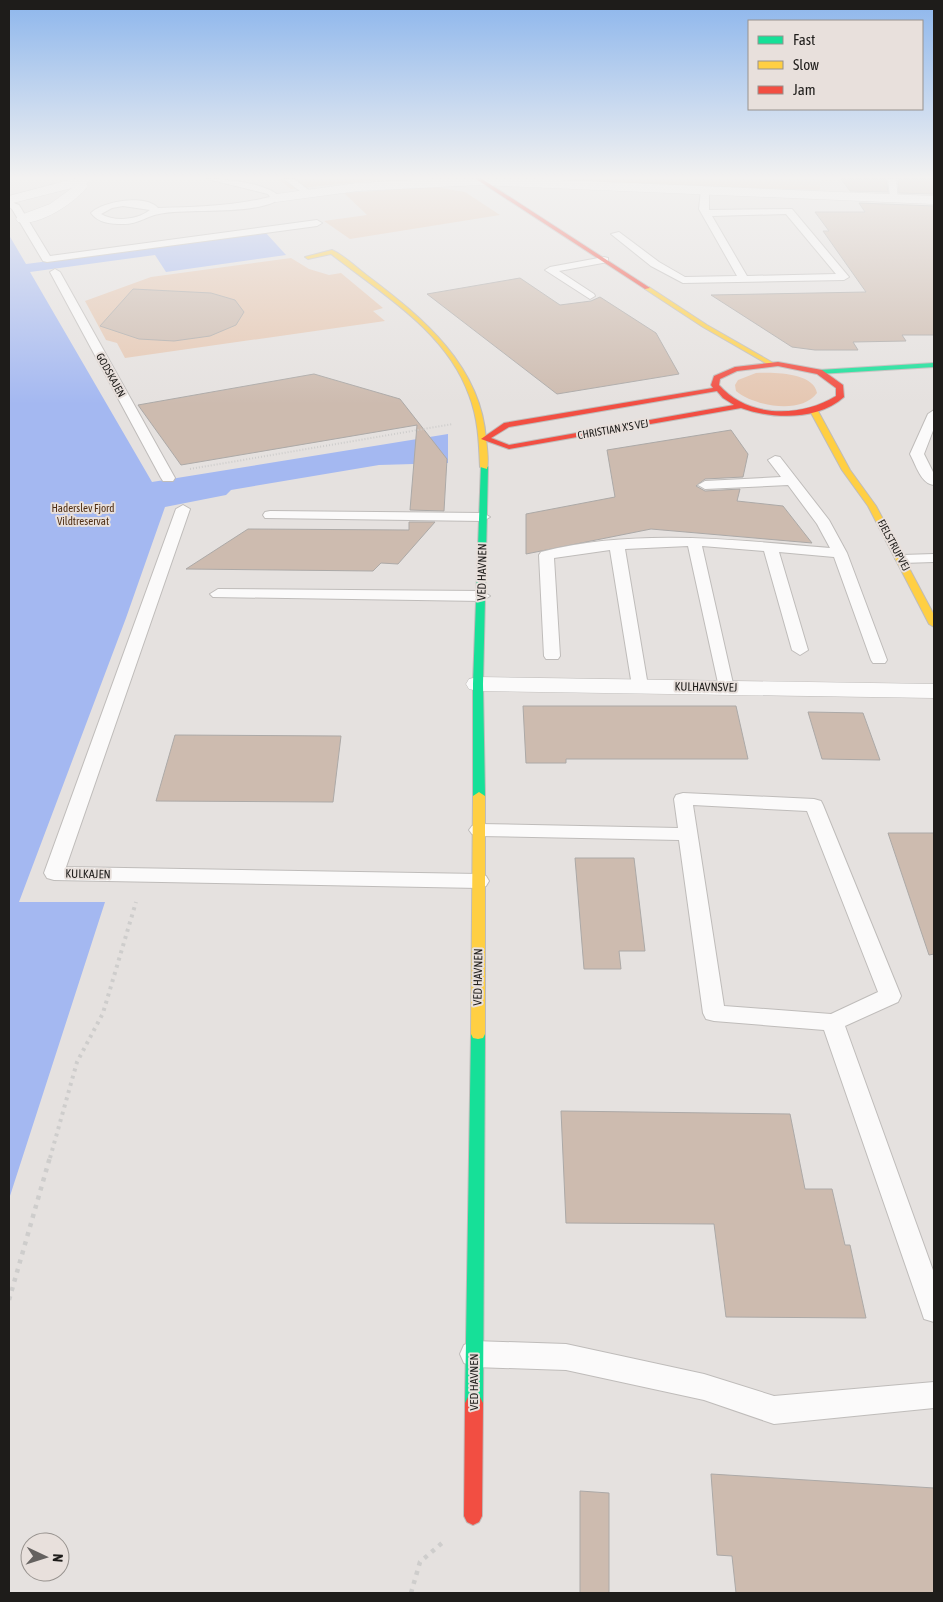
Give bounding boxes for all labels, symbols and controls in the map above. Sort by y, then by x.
legend [748,20,923,110]
text: Fast [793,31,815,48]
text: Slow [793,56,819,73]
text: Jam [793,81,816,98]
street label: GODSKAJEN [94,351,128,399]
street label: CHRISTIAN X'S VEJ [577,417,649,441]
park label: Haderslev Fjord Vildtreservat [51,502,115,527]
street label: FJELSTRUPVEJ [875,517,913,573]
street label: VED HAVNEN [475,543,489,601]
street label: KULHAVNSVEJ [674,679,738,695]
street label: KULKAJEN [65,867,111,881]
street label: VED HAVNEN [471,948,485,1006]
street label: VED HAVNEN [467,1353,481,1411]
north arrow [20,1532,70,1582]
text: N [50,1553,66,1563]

